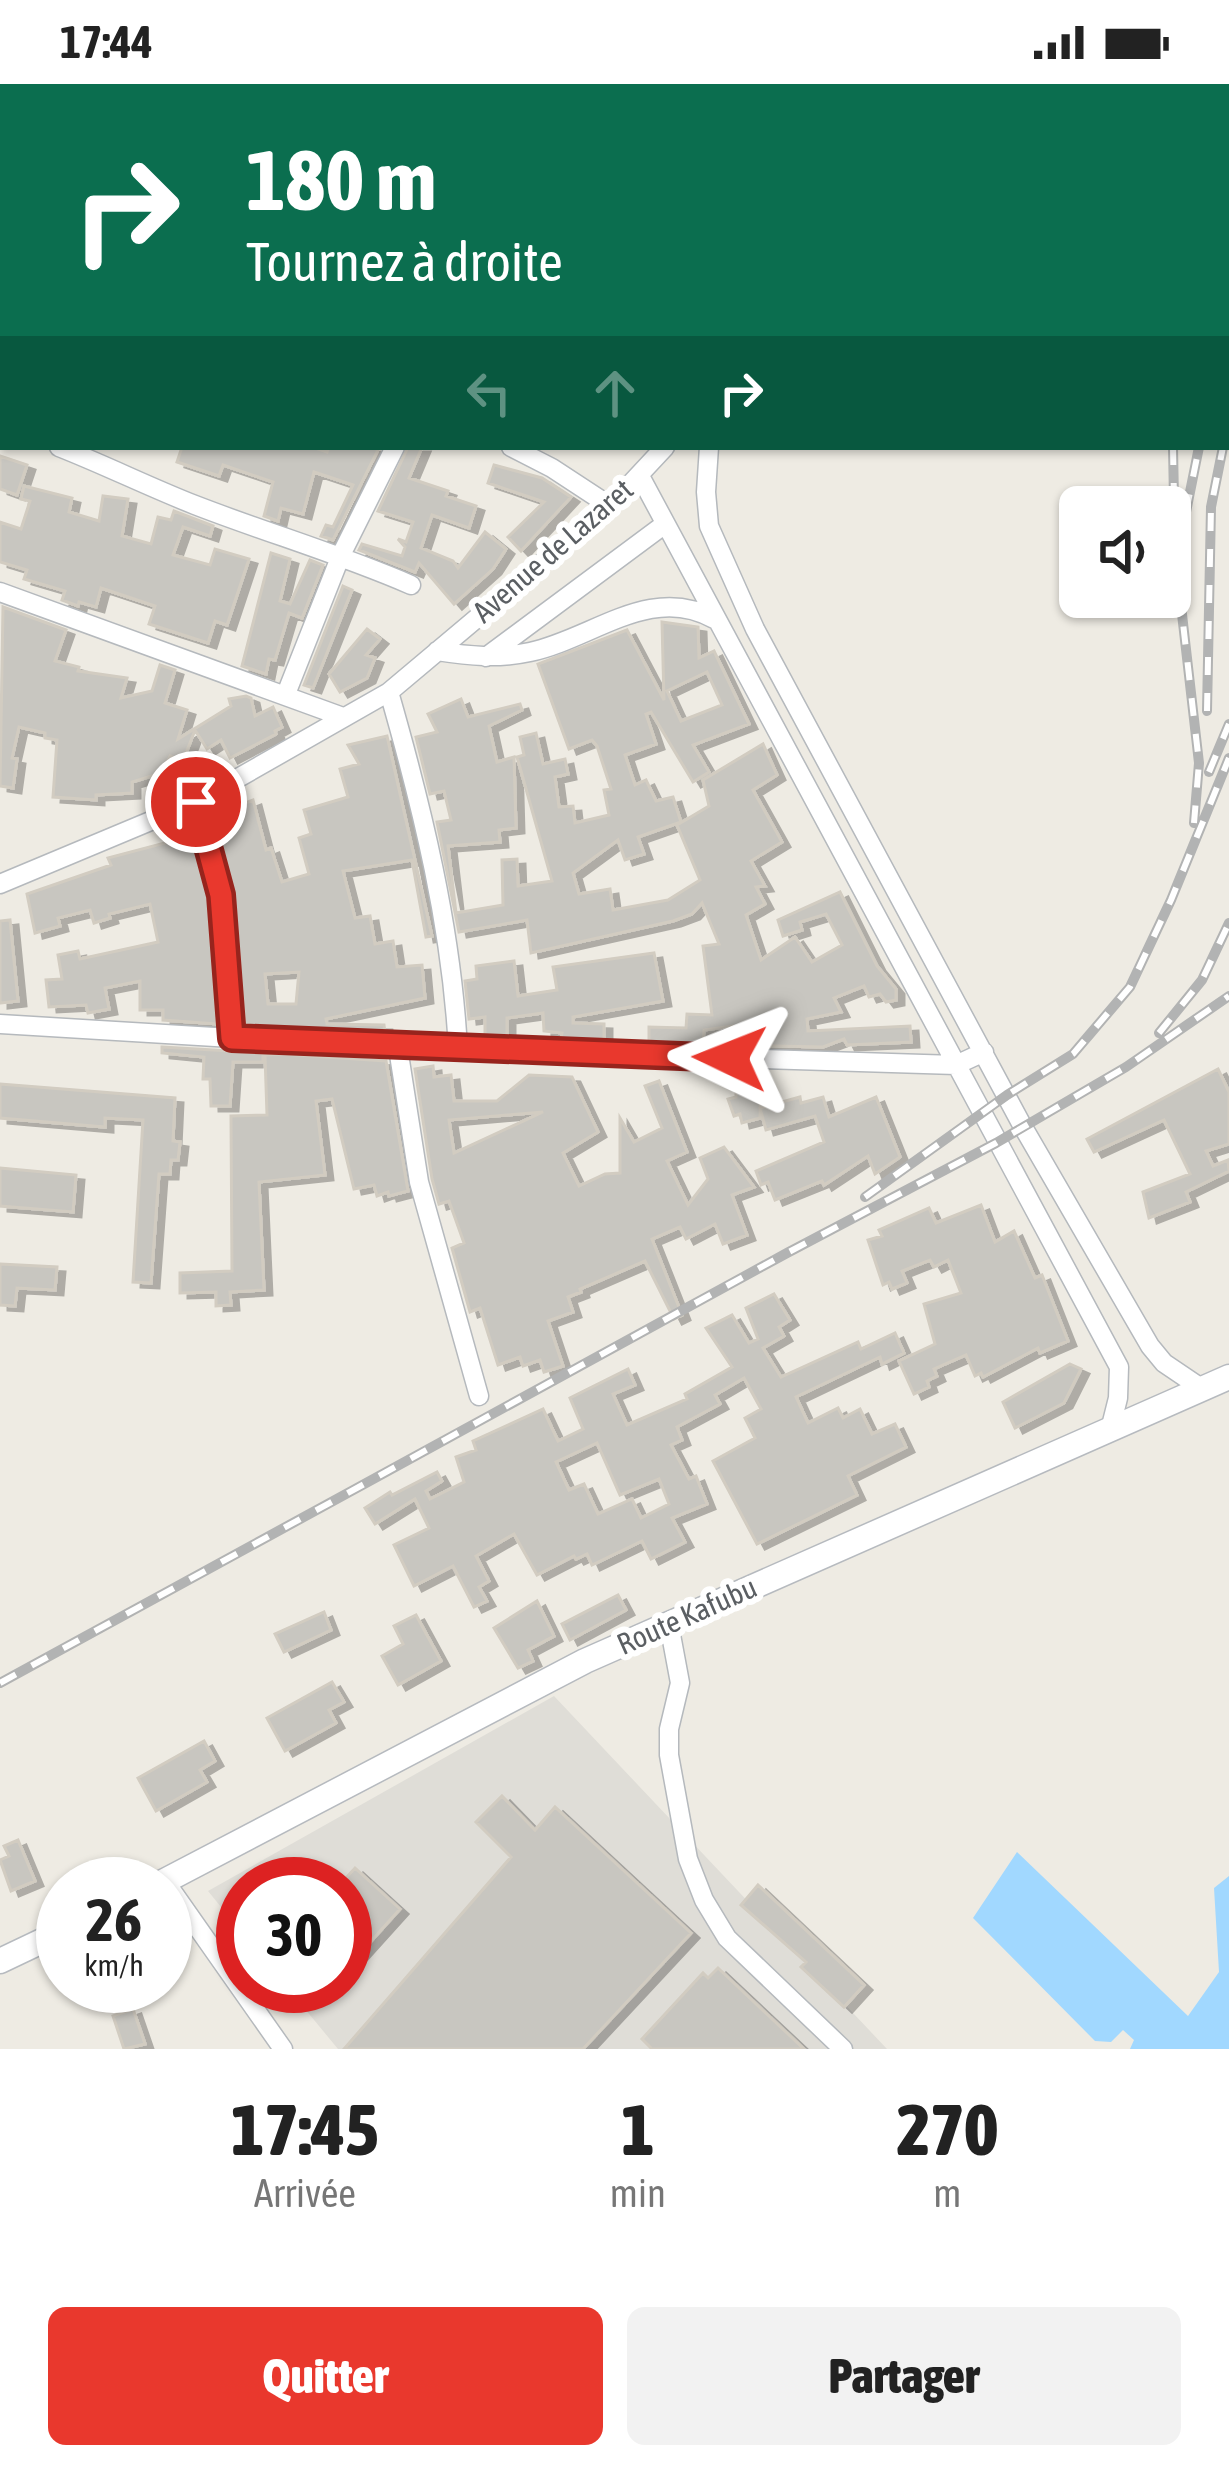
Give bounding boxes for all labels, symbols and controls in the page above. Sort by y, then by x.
text: 17:44 [60,16,153,68]
icon: right [48,132,204,288]
text: 180 m [246,132,436,228]
text: Tournez à droite [246,231,563,292]
icon: left [456,360,522,426]
icon: ahead [582,360,648,426]
icon: right [708,360,774,426]
street label: Avenue de Lazaret [466,472,639,629]
map controls [1059,486,1191,618]
button: sound [1059,486,1191,618]
pin [145,751,247,853]
icon: arrive [163,769,229,835]
position arrow [667,995,793,1121]
street label: Route Kafubu [612,1569,762,1661]
speed limit sign: 30 [216,1857,372,2013]
text: 26 [86,1885,142,1954]
text: km/h [84,1948,144,1982]
text: 17:45 [231,2088,379,2170]
text: 1 [621,2088,655,2170]
text: 270 [897,2088,998,2170]
text: Arrivée [254,2171,356,2215]
text: min [610,2171,666,2215]
text: m [933,2171,961,2215]
button: Quitter [48,2307,603,2445]
button: Partager [627,2307,1181,2445]

